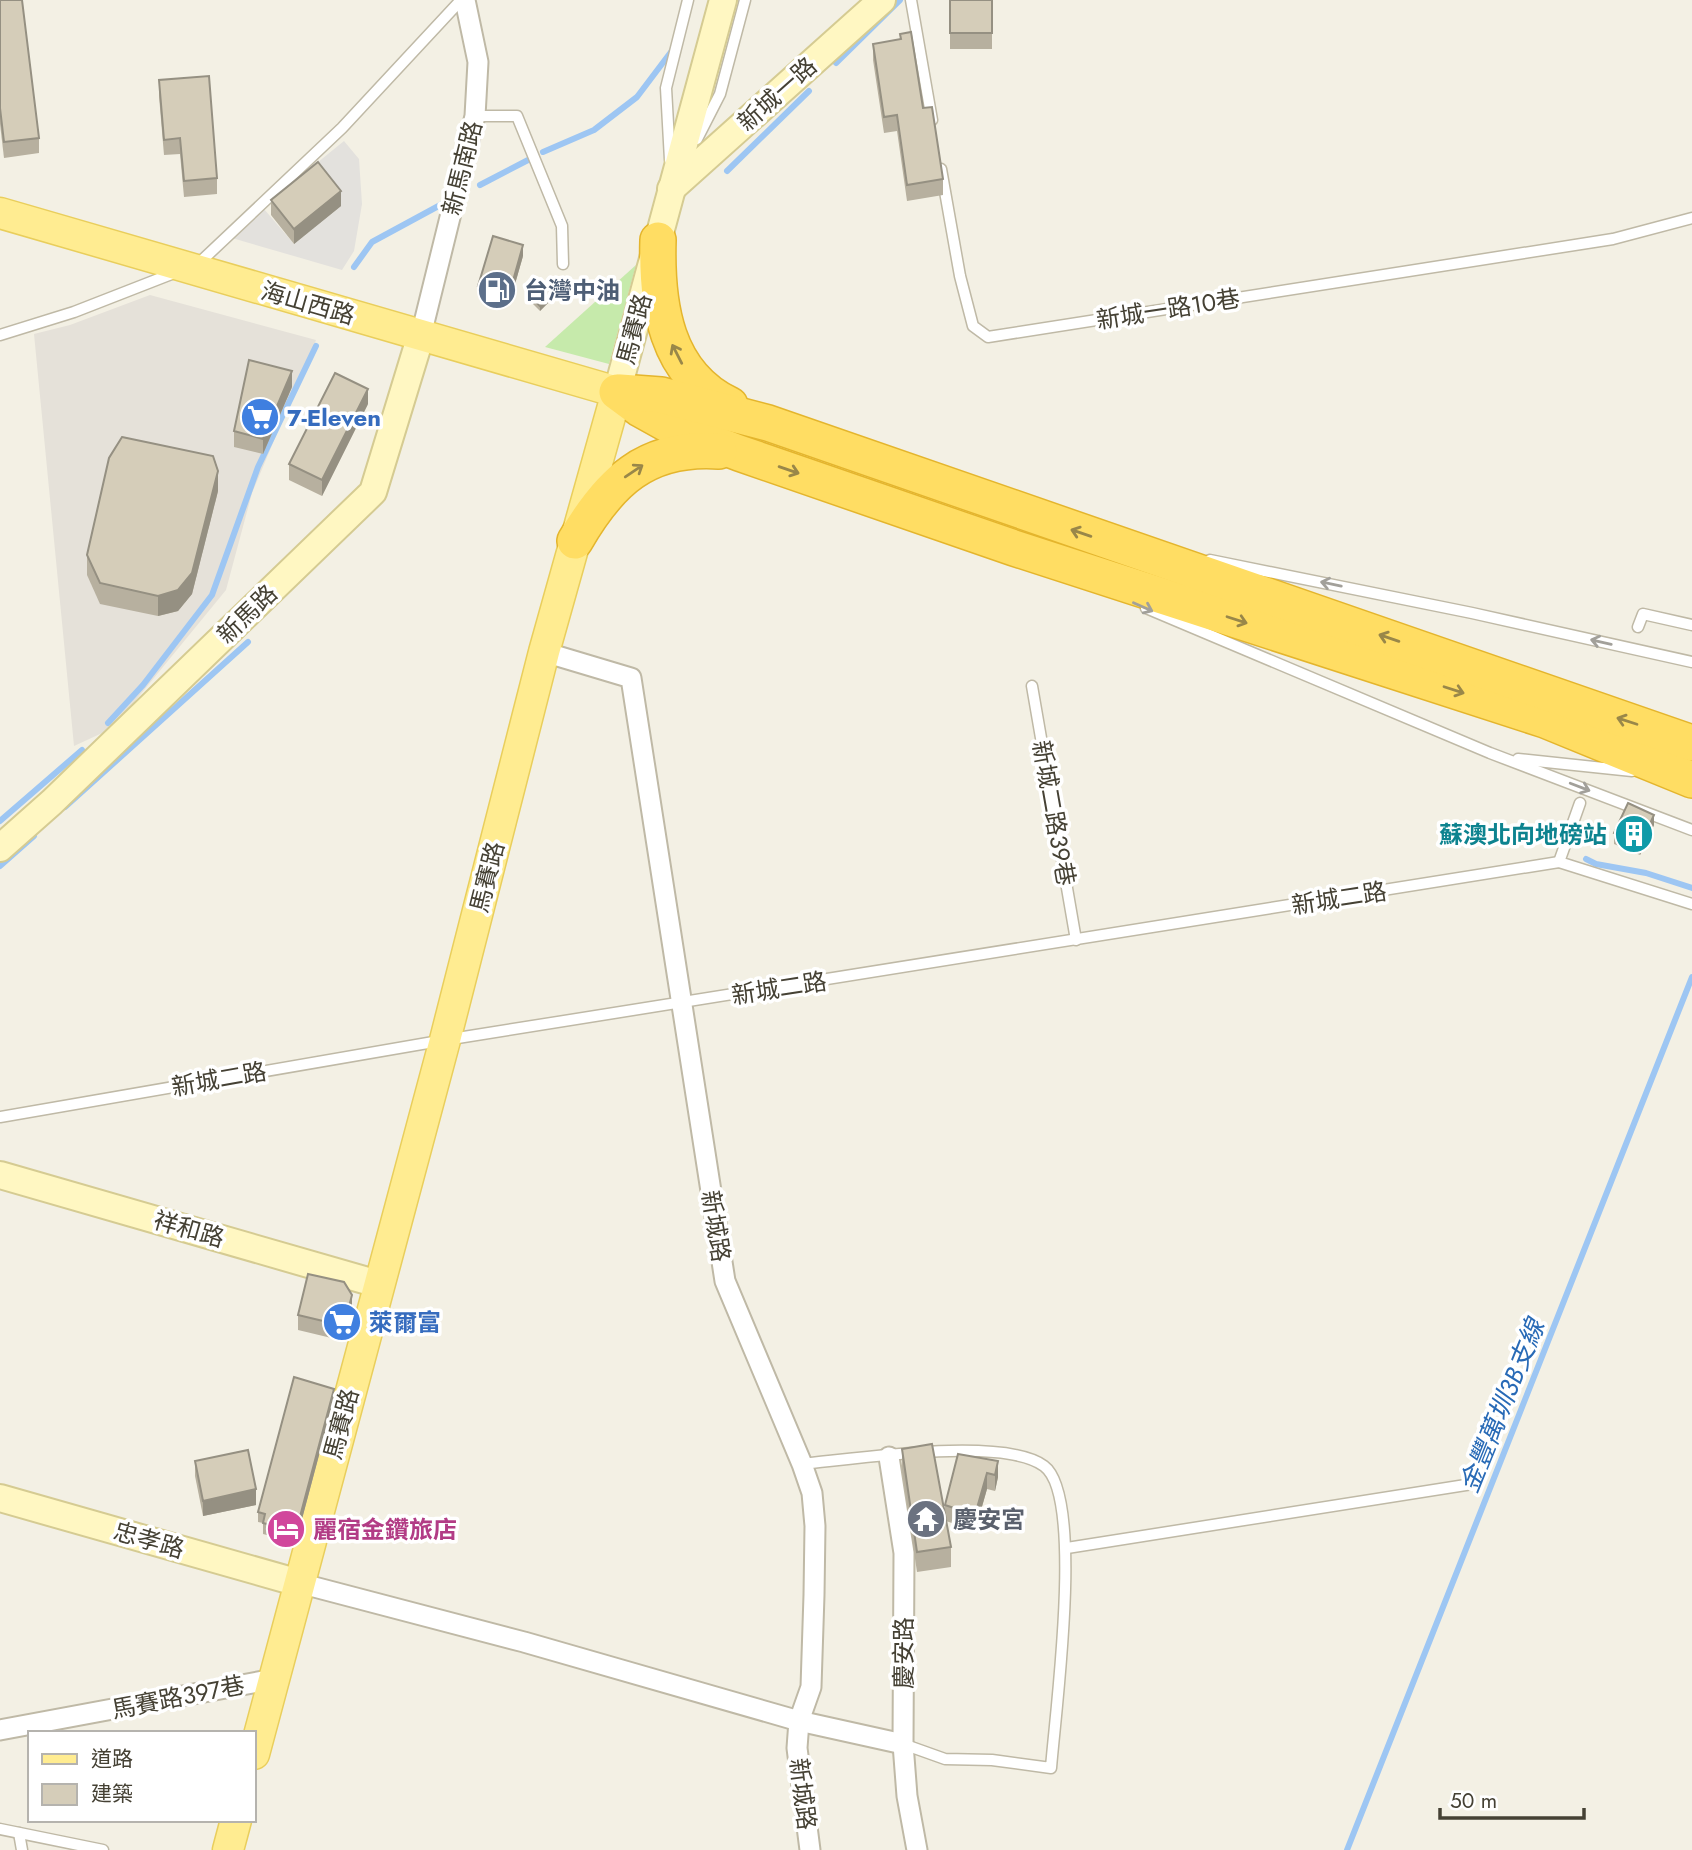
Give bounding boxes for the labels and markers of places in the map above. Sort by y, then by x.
fuel station icon: 台灣中油 [476,269,518,311]
place label: 台灣中油 [524,273,620,308]
supermarket icon: 7-Eleven [239,396,281,438]
place label: 7-Eleven [287,400,381,435]
building icon: 蘇澳北向地磅站 [1613,813,1655,855]
place label: 蘇澳北向地磅站 [1439,817,1607,852]
supermarket icon: 萊爾富 [321,1301,363,1343]
place label: 萊爾富 [369,1305,441,1340]
temple icon: 慶安宮 [905,1498,947,1540]
place label: 慶安宮 [953,1502,1025,1537]
hotel icon: 麗宿金鑽旅店 [265,1508,307,1550]
place label: 麗宿金鑽旅店 [313,1512,457,1547]

